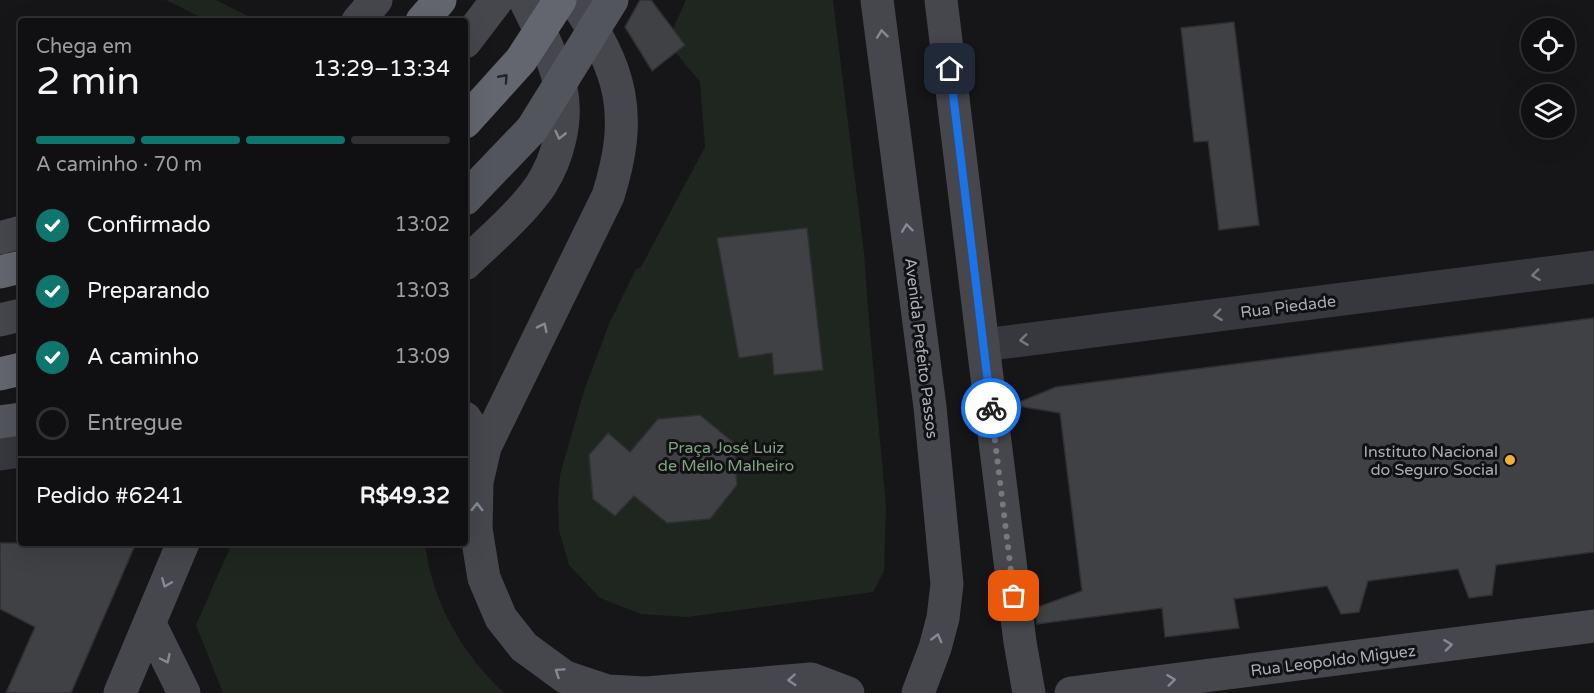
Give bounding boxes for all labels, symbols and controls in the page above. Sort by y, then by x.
map controls [1521,18,1575,138]
button: locate [1521,18,1575,72]
one-way arrow [876,30,888,39]
text: Chega em [36,35,132,59]
pin [924,43,975,94]
icon: home [933,52,966,85]
text: 13:29–13:34 [313,56,450,82]
text: 2 min [36,58,140,105]
one-way arrow [497,74,508,85]
button: layers [1521,84,1575,138]
one-way arrow [554,130,567,140]
text: A caminho · 70 m [36,153,202,177]
icon: check [36,209,69,242]
text: Confirmado [87,212,211,238]
text: 13:02 [395,213,450,237]
one-way arrow [901,223,914,232]
street label: Avenida Prefeito Passos [900,257,942,440]
one-way arrow [1531,268,1541,280]
icon: check [36,275,69,308]
text: Preparando [87,278,210,304]
text: 13:03 [395,279,450,303]
street label: Rua Piedade [1239,291,1337,323]
one-way arrow [1213,309,1222,321]
one-way arrow [536,322,547,333]
one-way arrow [1020,333,1029,346]
icon: check [36,341,69,374]
text: A caminho [87,344,199,370]
text: 13:09 [395,345,450,369]
courier [961,378,1021,438]
icon: bike [975,392,1008,425]
text: Entregue [87,410,183,436]
park label: Praça José Luiz de Mello Malheiro [658,438,794,476]
place label: Instituto Nacional do Seguro Social [1364,442,1498,480]
marker: Instituto Nacional do Seguro Social [1503,453,1517,467]
text: Pedido #6241 [36,483,184,509]
text: R$49.32 [360,483,450,509]
one-way arrow [471,503,483,512]
pin [988,570,1039,621]
one-way arrow [161,577,173,588]
icon: bag [997,579,1030,612]
one-way arrow [930,633,943,643]
one-way arrow [1443,639,1452,652]
street label: Rua Leopoldo Miguez [1249,641,1417,681]
one-way arrow [159,652,171,663]
one-way arrow [555,668,566,679]
one-way arrow [787,673,796,686]
one-way arrow [1166,675,1175,687]

